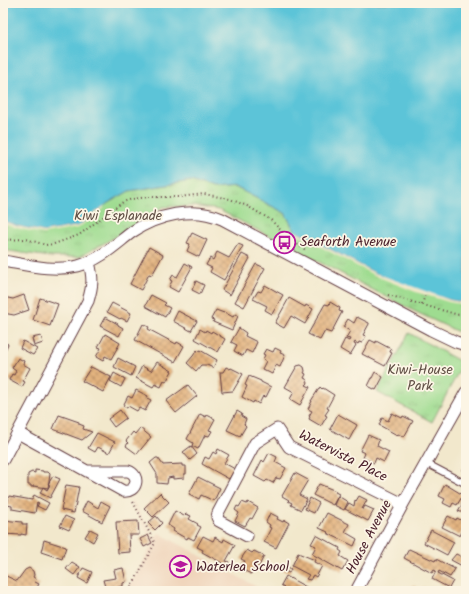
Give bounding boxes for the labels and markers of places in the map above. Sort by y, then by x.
bus stop icon: Seaforth Avenue [271,229,297,255]
place label: Seaforth Avenue [300,231,397,253]
school or university icon: Waterlea School [168,554,194,580]
place label: Waterlea School [196,556,290,578]

